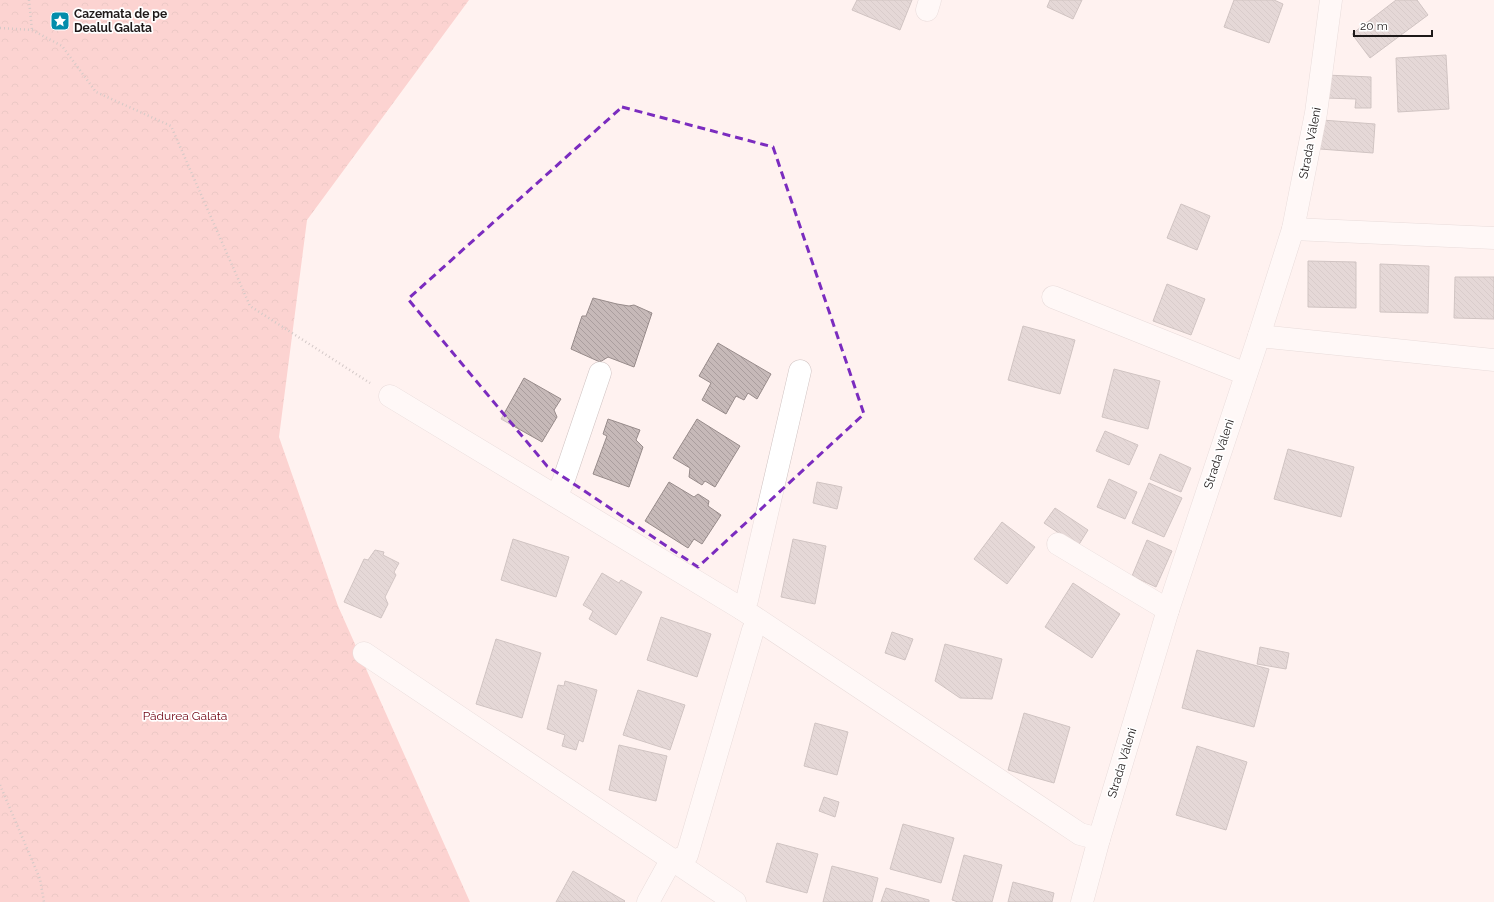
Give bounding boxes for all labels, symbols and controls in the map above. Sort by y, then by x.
place label: Cazemata de pe Dealul Galata [74,7,167,35]
place icon: Cazemata de pe Dealul Galata [49,10,71,32]
scale bar [1354,12,1432,38]
text: 20 m [1360,19,1388,33]
street label: Strada Văleni [1296,106,1324,180]
street label: Strada Văleni [1201,417,1237,491]
park label: Pădurea Galata [143,709,227,723]
street label: Strada Văleni [1105,726,1139,800]

